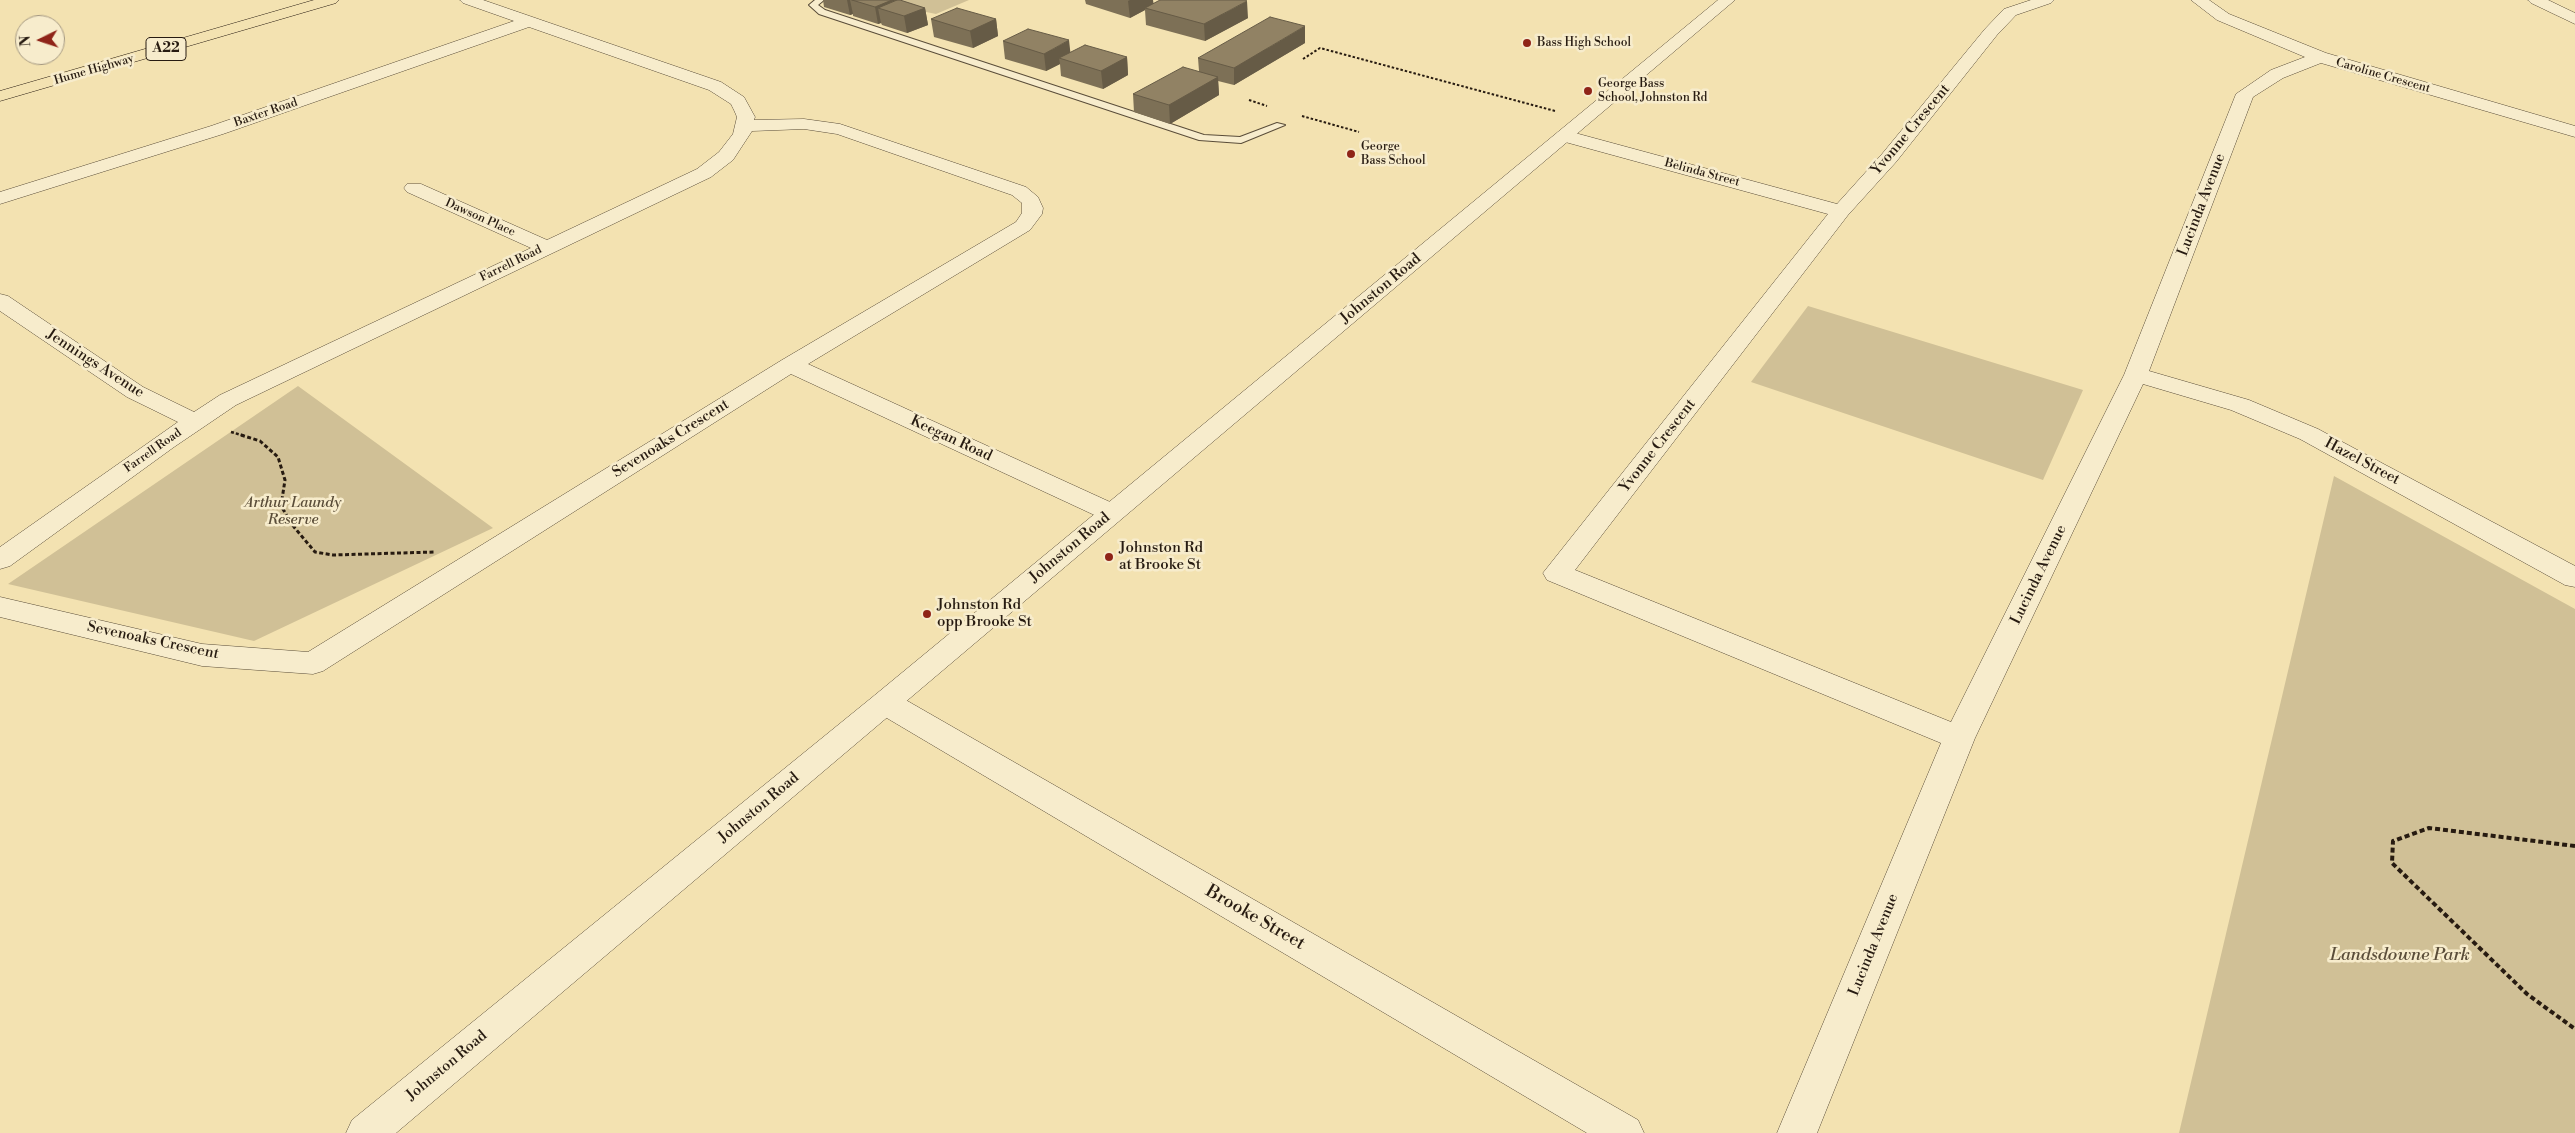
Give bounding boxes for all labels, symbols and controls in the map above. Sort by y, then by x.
north arrow [15,15,65,65]
text: N [17,35,35,47]
place label: Bass High School [1537,36,1631,50]
marker: Bass High School [1521,37,1533,49]
road number: A22 [146,38,186,61]
street label: Hume Highway [52,52,136,88]
street label: Caroline Crescent [2334,56,2432,96]
place label: George Bass School, Johnston Rd [1598,77,1707,105]
street label: Yvonne Crescent [1868,81,1954,179]
marker: George Bass School, Johnston Rd [1582,85,1594,97]
street label: Baxter Road [232,95,300,131]
place label: George Bass School [1361,140,1426,168]
marker: George Bass School [1345,148,1357,160]
street label: Lucinda Avenue [2174,151,2230,259]
street label: Belinda Street [1663,156,1741,190]
street label: Dawson Place [443,196,517,240]
street label: Farrell Road [478,243,544,285]
street label: Johnston Road [1337,250,1425,328]
street label: Jennings Avenue [43,326,147,402]
street label: Sevenoaks Crescent [609,396,733,482]
street label: Yvonne Crescent [1616,396,1700,496]
street label: Keegan Road [907,412,995,466]
street label: Farrell Road [121,426,185,476]
street label: Hazel Street [2321,435,2403,489]
park label: Arthur Laundy Reserve [245,494,341,529]
street label: Johnston Road [1026,509,1114,587]
street label: Lucinda Avenue [2007,522,2071,628]
place label: Johnston Rd at Brooke St [1119,539,1203,574]
marker: Johnston Rd at Brooke St [1103,551,1115,563]
place label: Johnston Rd opp Brooke St [937,596,1032,631]
marker: Johnston Rd opp Brooke St [921,608,933,620]
street label: Sevenoaks Crescent [86,618,220,664]
street label: Johnston Road [715,769,803,847]
street label: Brooke Street [1201,881,1309,955]
street label: Lucinda Avenue [1845,891,1903,999]
park label: Landsdowne Park [2330,945,2470,967]
street label: Johnston Road [403,1027,491,1105]

